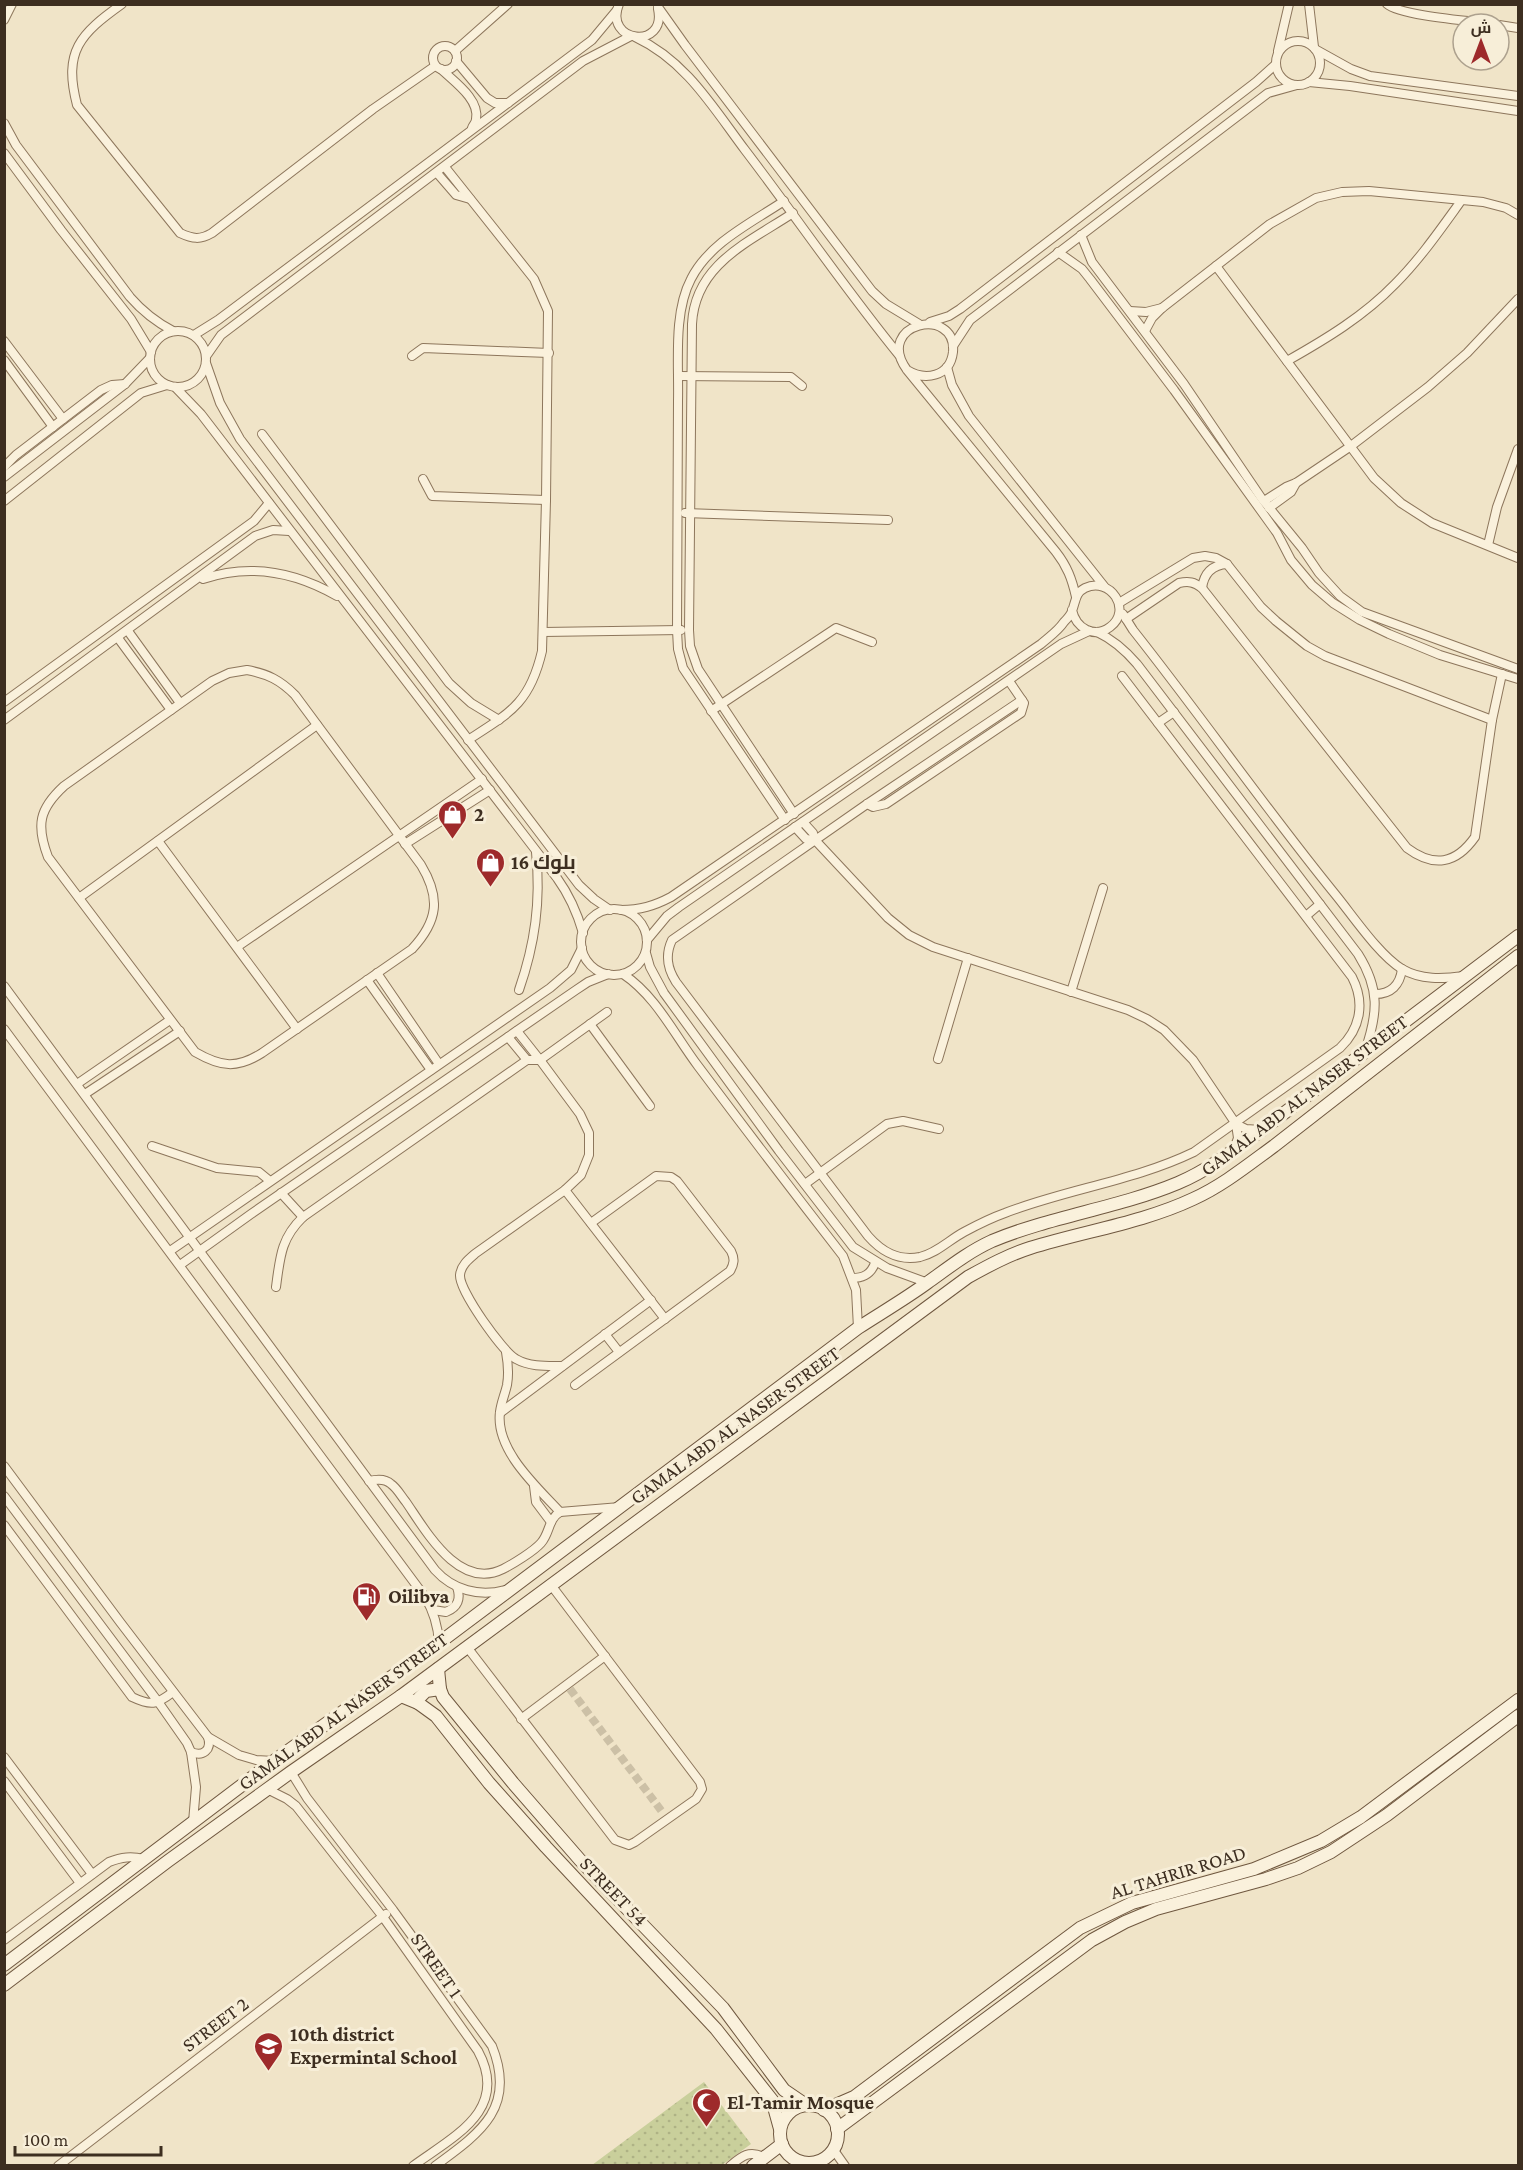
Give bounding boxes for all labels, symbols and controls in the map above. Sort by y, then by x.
north arrow [1451,12,1511,72]
text: ش [1471,19,1491,37]
shop icon: 2 [437,798,469,840]
place label: 2 [474,803,484,825]
shop icon: بلوك 16 [474,846,506,888]
place label: بلوك 16 [511,851,576,874]
street label: GAMAL ABD AL NASER STREET [1196,1010,1412,1180]
street label: GAMAL ABD AL NASER STREET [626,1342,844,1508]
fuel station icon: Oilibya [351,1580,383,1622]
place label: Oilibya [388,1585,449,1607]
street label: GAMAL ABD AL NASER STREET [234,1628,452,1794]
street label: AL TAHRIR ROAD [1108,1841,1248,1903]
street label: STREET 54 [576,1852,652,1930]
street label: STREET 1 [407,1928,467,2002]
street label: STREET 2 [178,1992,252,2056]
place label: 10th district Expermintal School [290,2023,457,2068]
school or university icon: 10th district Expermintal School [253,2030,285,2072]
mosque icon: El-Tamir Mosque [690,2086,722,2128]
place label: El-Tamir Mosque [727,2091,874,2113]
scale bar [15,2119,160,2157]
text: 100 m [24,2130,69,2150]

